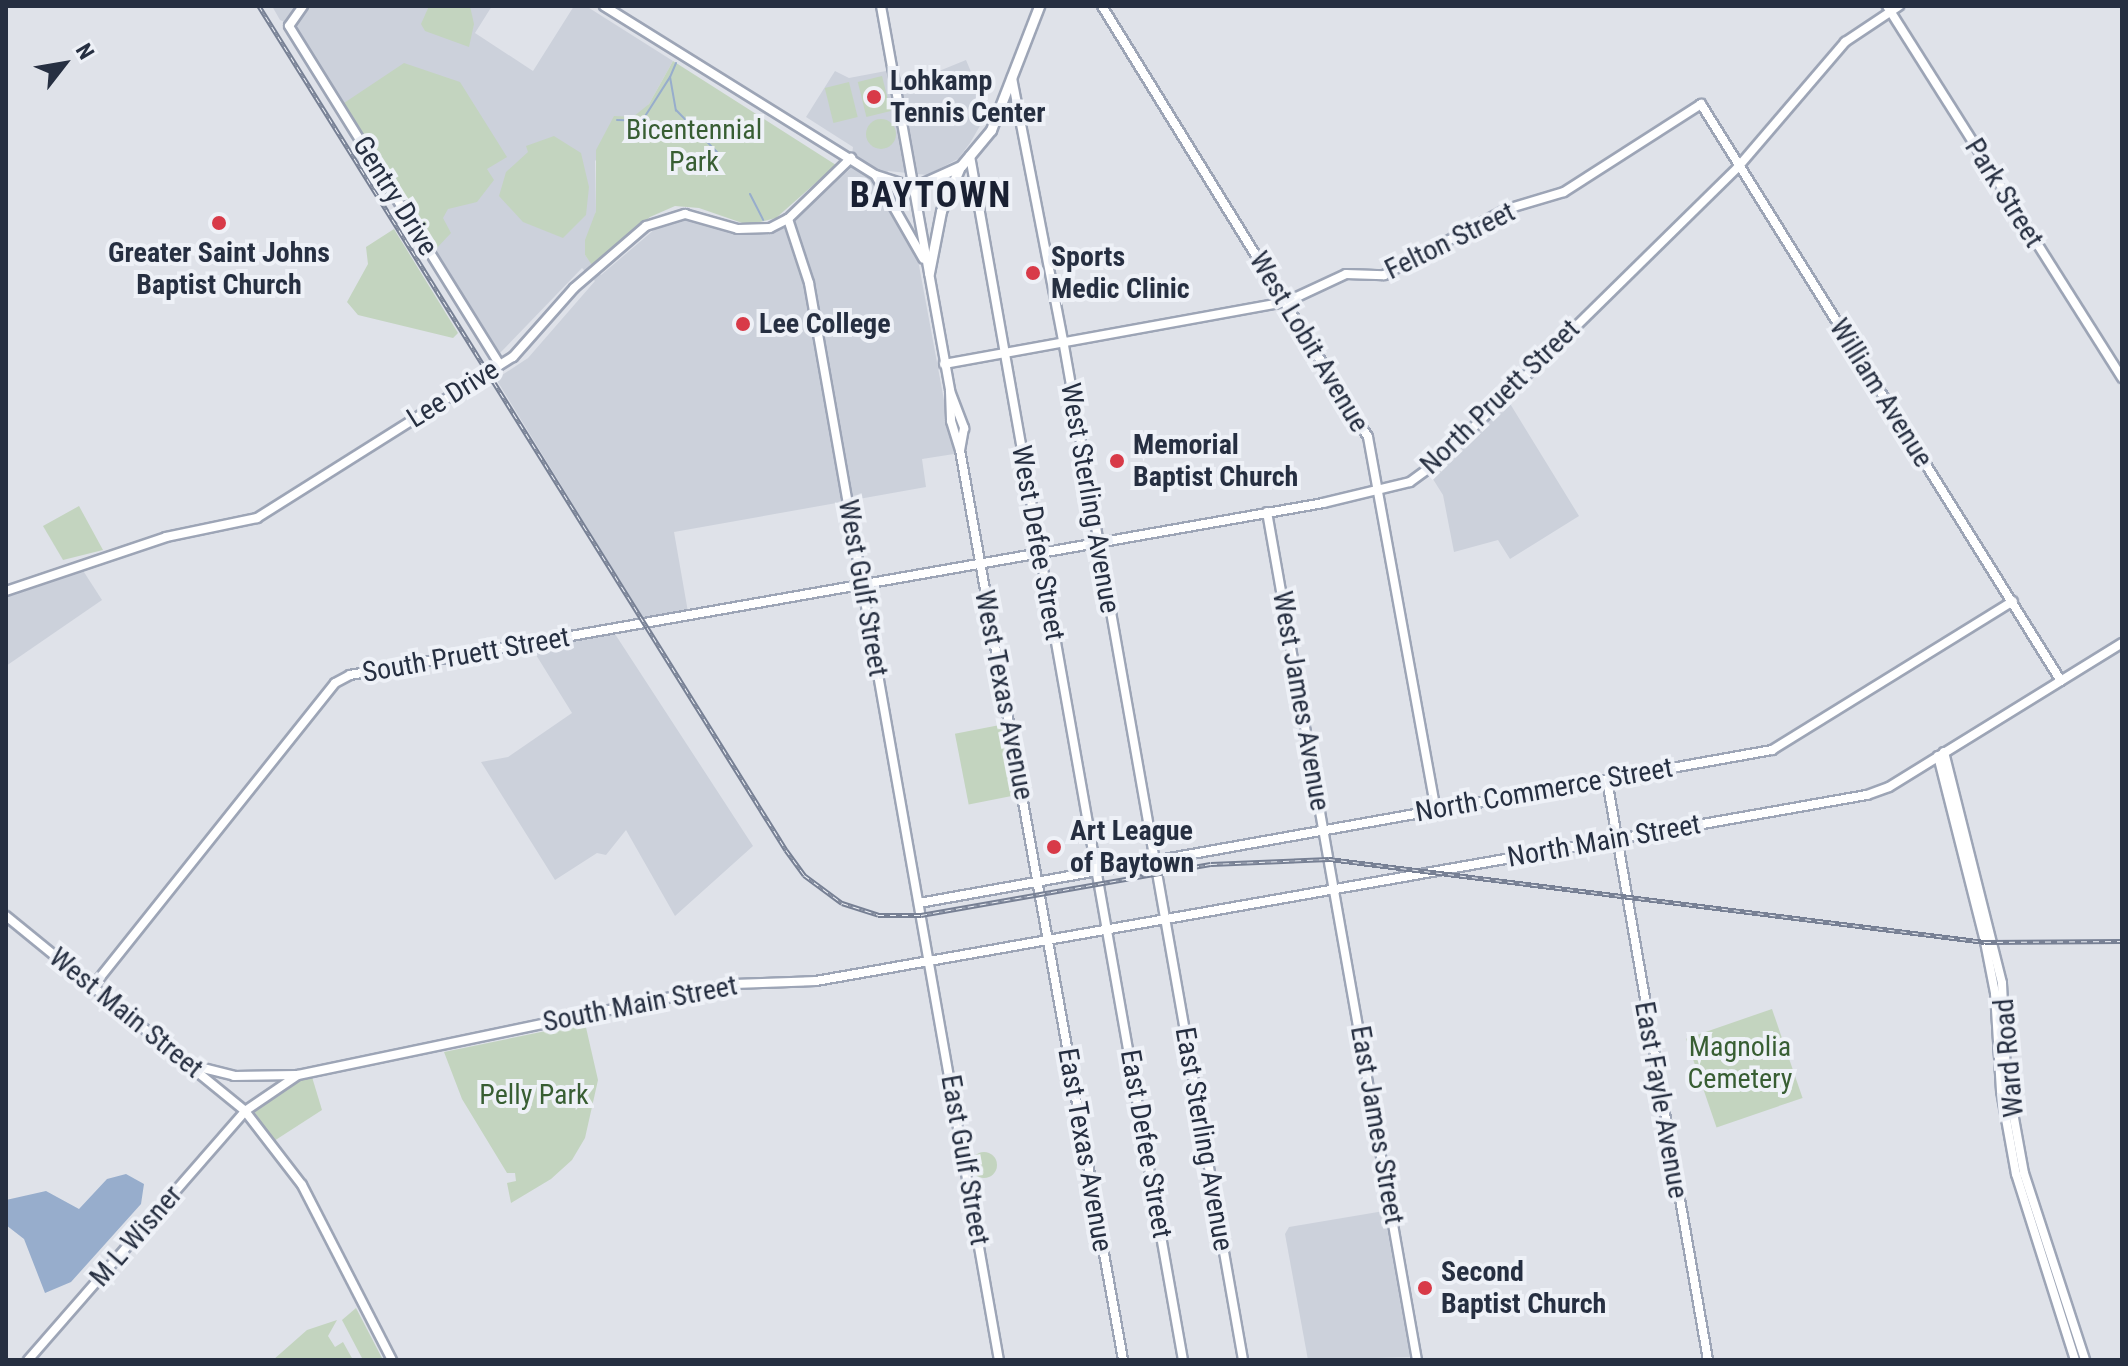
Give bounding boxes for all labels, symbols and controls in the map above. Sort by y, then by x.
north arrow [24,24,104,104]
text: N [71,39,99,64]
place label: Lohkamp Tennis Center [890,64,1046,130]
marker: Lohkamp Tennis Center [865,88,883,106]
park label: Bicentennial Park [626,113,762,179]
street label: Gentry Drive [345,130,445,262]
street label: Park Street [1957,132,2051,254]
district label: BAYTOWN [850,174,1012,218]
street label: Felton Street [1380,195,1520,287]
marker: Greater Saint Johns Baptist Church [210,214,228,232]
place label: Greater Saint Johns Baptist Church [108,236,330,302]
place label: Sports Medic Clinic [1051,240,1190,306]
street label: West Lobit Avenue [1242,246,1376,438]
marker: Sports Medic Clinic [1022,262,1044,284]
place label: Lee College [759,307,891,341]
street label: North Pruett Street [1413,313,1587,481]
street label: William Avenue [1822,313,1940,473]
marker: Lee College [734,315,752,333]
street label: Lee Drive [401,353,505,435]
street label: West Sterling Avenue [1053,380,1127,616]
place label: Memorial Baptist Church [1133,428,1298,494]
street label: West Defee Street [1004,443,1072,643]
marker: Memorial Baptist Church [1108,452,1126,470]
street label: West Gulf Street [831,497,895,679]
street label: West Texas Avenue [967,587,1041,803]
street label: West James Avenue [1265,589,1337,813]
street label: South Pruett Street [360,620,572,690]
street label: North Commerce Street [1413,751,1675,829]
street label: North Main Street [1505,807,1703,875]
place label: Art League of Baytown [1070,814,1194,880]
marker: Art League of Baytown [1045,838,1063,856]
street label: West Main Street [42,941,210,1085]
street label: South Main Street [540,969,740,1039]
street label: Ward Road [1987,997,2031,1119]
street label: East Fayle Avenue [1627,999,1695,1201]
street label: East James Street [1343,1023,1411,1227]
street label: East Sterling Avenue [1168,1025,1240,1253]
park label: Magnolia Cemetery [1687,1030,1793,1096]
street label: East Texas Avenue [1051,1045,1119,1255]
street label: East Defee Street [1113,1047,1179,1241]
street label: East Gulf Street [934,1072,996,1248]
park label: Pelly Park [479,1078,589,1112]
street label: M L Wisner [83,1179,189,1293]
place label: Second Baptist Church [1441,1255,1606,1321]
marker: Second Baptist Church [1416,1279,1434,1297]

